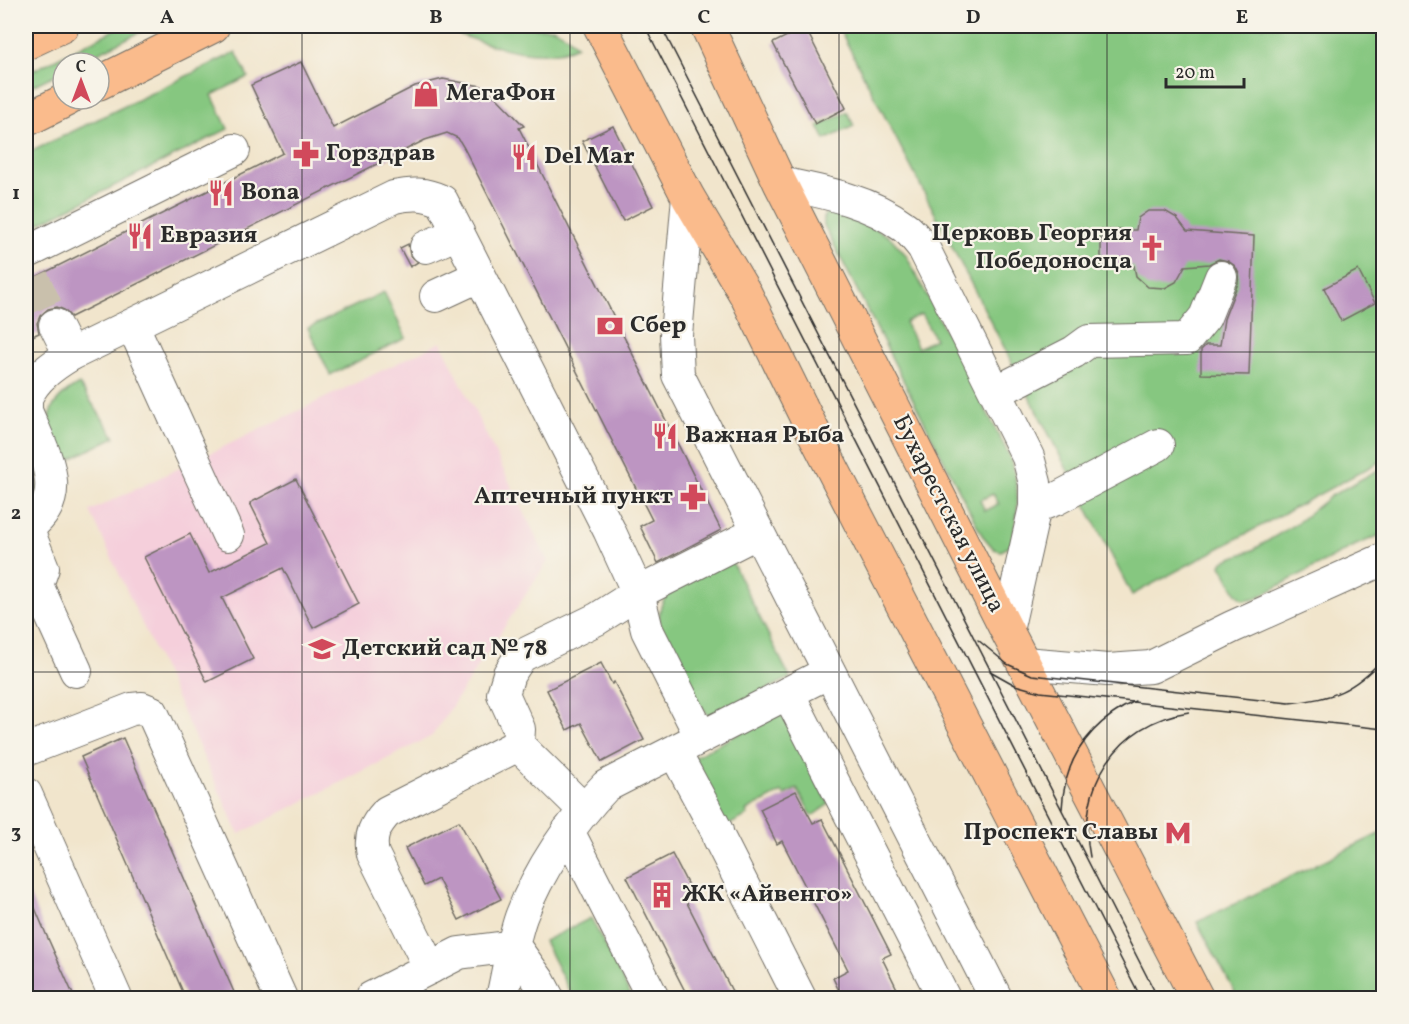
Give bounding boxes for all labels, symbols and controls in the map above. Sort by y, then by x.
text: A [160,4,174,32]
text: B [429,4,443,32]
text: C [698,4,711,32]
text: D [966,4,980,32]
text: E [1236,4,1248,32]
north arrow [51,51,111,111]
scale bar [1166,51,1244,89]
text: С [76,57,86,79]
text: 20 m [1175,61,1215,86]
place label: МегаФон [446,77,555,111]
shop icon: МегаФон [411,79,441,109]
place label: Горздрав [326,137,435,171]
pharmacy icon: Горздрав [291,139,321,169]
place label: Del Mar [544,140,635,174]
restaurant icon: Del Mar [509,142,539,172]
place label: Bona [241,176,300,210]
restaurant icon: Bona [206,178,236,208]
text: 1 [12,180,20,208]
place label: Церковь Георгия Победоносца [932,217,1132,279]
place label: Евразия [160,219,258,253]
restaurant icon: Евразия [125,221,155,251]
church icon: Церковь Георгия Победоносца [1137,233,1167,263]
place label: Сбер [630,309,686,343]
bank icon: Сбер [595,311,625,341]
street label: Бухарестская улица [883,409,1013,619]
place label: Важная Рыба [685,419,844,453]
restaurant icon: Важная Рыба [650,421,680,451]
place label: Аптечный пункт [474,480,673,514]
pharmacy icon: Аптечный пункт [678,482,708,512]
text: 2 [11,500,21,528]
place label: Детский сад № 78 [342,632,548,666]
school or university icon: Детский сад № 78 [307,634,337,664]
place label: Проспект Славы [964,816,1158,850]
metro station icon: Проспект Славы [1163,818,1193,848]
text: 3 [11,819,21,847]
place label: ЖК «Айвенго» [682,878,853,912]
building icon: ЖК «Айвенго» [647,880,677,910]

